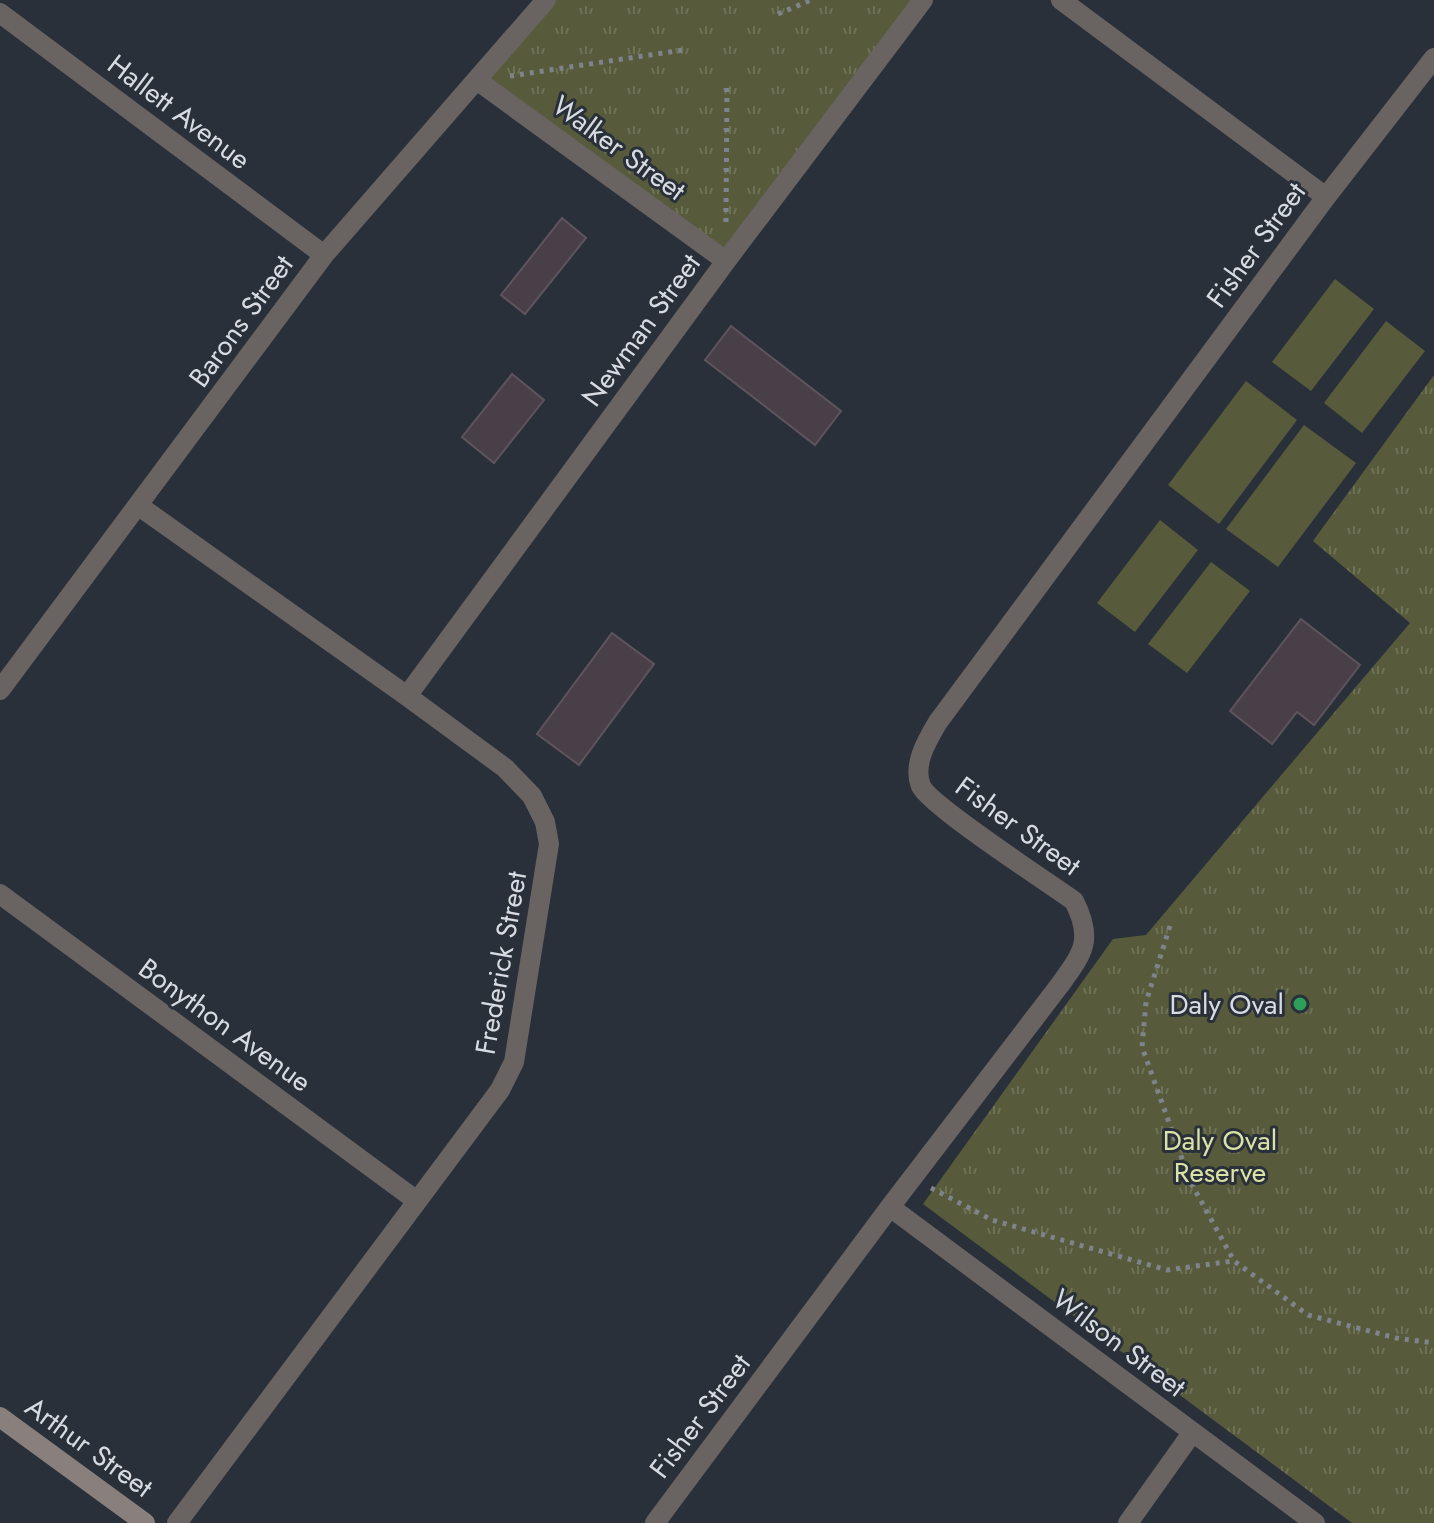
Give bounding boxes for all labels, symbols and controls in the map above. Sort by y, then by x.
street label: Hallett Avenue [99,45,259,179]
street label: Walker Street [544,86,694,211]
street label: Fisher Street [1196,173,1316,316]
street label: Newman Street [572,245,711,415]
street label: Barons Street [179,246,303,396]
street label: Fisher Street [947,766,1090,886]
street label: Frederick Street [465,868,537,1058]
street label: Bonython Avenue [130,948,320,1102]
place label: Daly Oval [1170,984,1284,1025]
marker: Daly Oval [1291,995,1309,1013]
park label: Daly Oval Reserve [1163,1120,1277,1193]
street label: Wilson Street [1044,1279,1195,1407]
street label: Fisher Street [640,1345,761,1487]
street label: Arthur Street [17,1387,162,1508]

